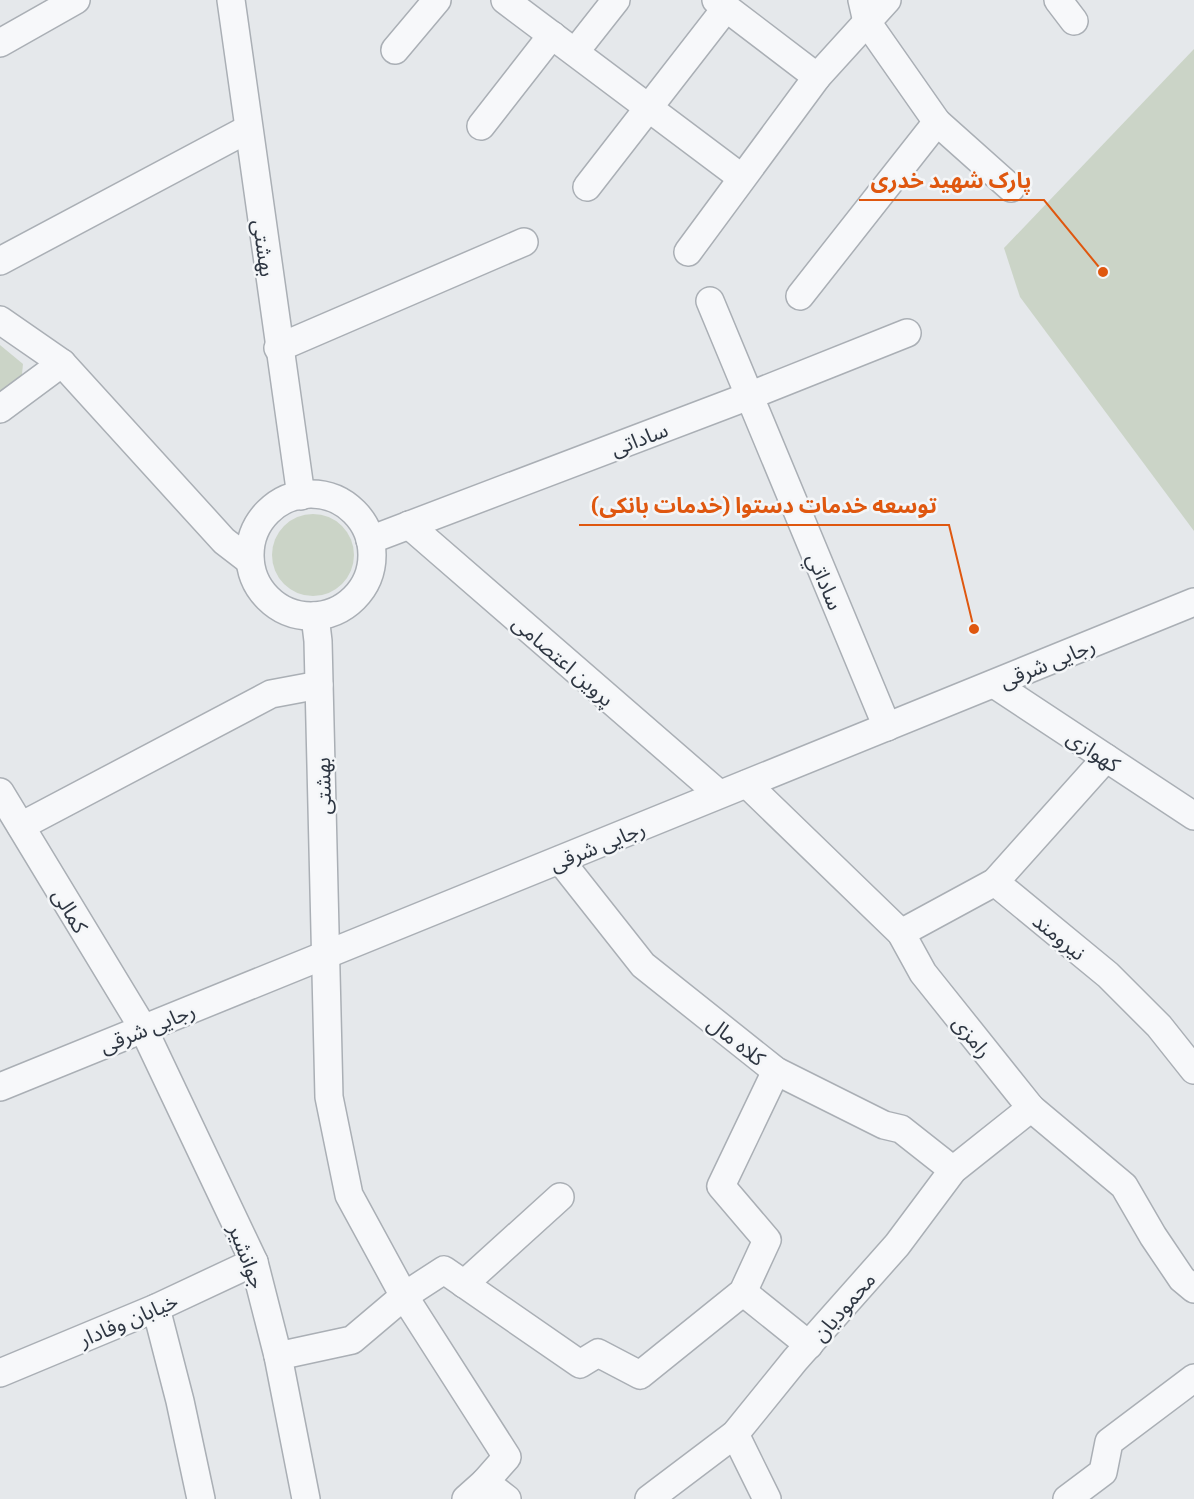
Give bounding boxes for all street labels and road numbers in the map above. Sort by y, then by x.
street label: بهشتی [248,218,281,278]
street label: ساداتی [607,416,672,461]
street label: ساداتي [798,549,849,615]
street label: پروین اعتصامی [507,609,620,712]
street label: رجایی شرقی [996,632,1099,693]
street label: کهوازی [1062,724,1125,777]
street label: بهشتی [309,757,336,815]
street label: رجایی شرقی [546,815,649,876]
street label: کمالی [47,883,94,938]
street label: نیرومند [1028,907,1091,966]
street label: رجایی شرقی [96,997,199,1058]
street label: کلاه مال [703,1010,771,1071]
street label: رامزی [948,1010,998,1063]
street label: جوانشیر [223,1219,272,1292]
street label: محمودیان [806,1266,880,1346]
street label: خیابان وفادار [74,1287,181,1352]

